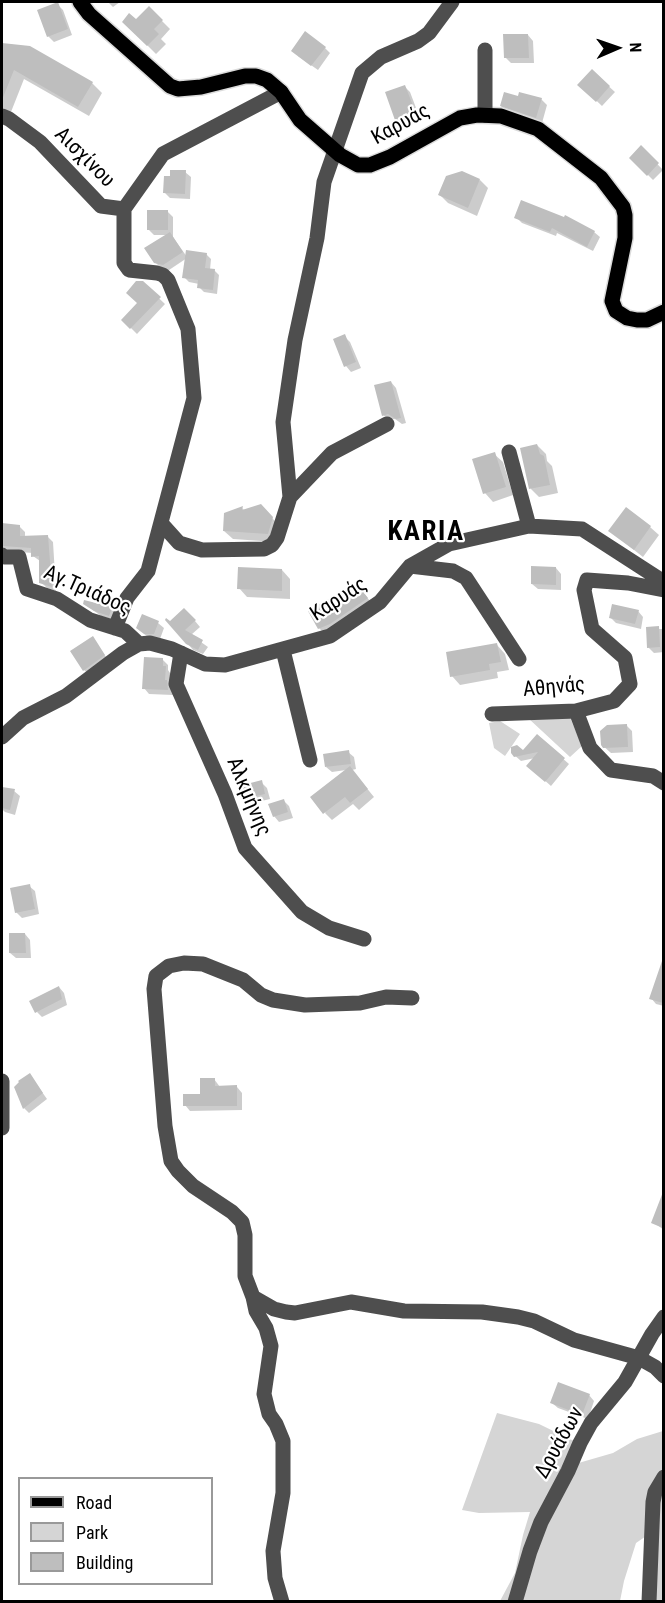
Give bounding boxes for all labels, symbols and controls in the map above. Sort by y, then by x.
north arrow [587,18,647,78]
text: N [626,42,645,53]
street label: Καρυάς [368,99,434,151]
street label: Αισχίνου [49,123,119,193]
district label: KARIA [387,517,465,549]
street label: Αγ.Τριάδος [40,561,134,621]
street label: Καρυάς [306,572,372,628]
street label: Αθηνάς [522,673,586,703]
street label: Αλκμήνης [220,754,276,840]
street label: Δρυάδων [530,1403,590,1483]
legend [18,1477,213,1585]
text: Road [76,1492,112,1513]
text: Park [76,1522,108,1543]
text: Building [76,1552,133,1573]

